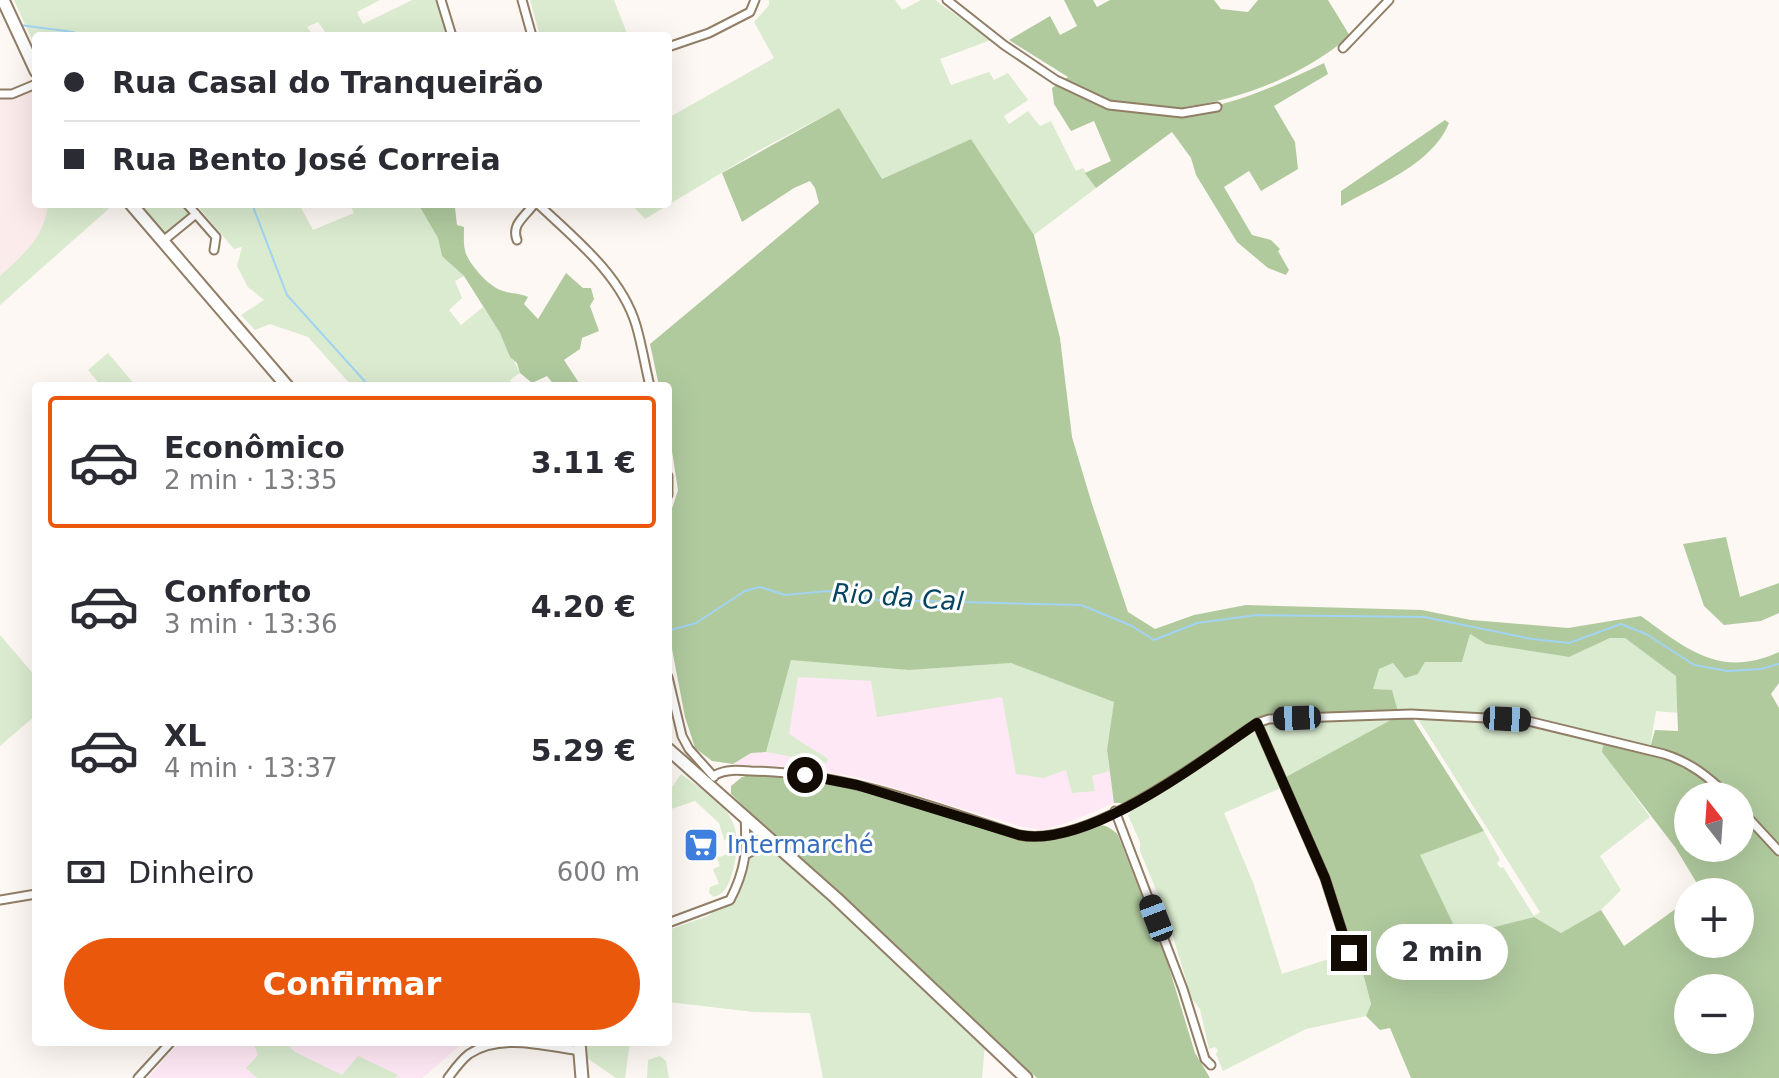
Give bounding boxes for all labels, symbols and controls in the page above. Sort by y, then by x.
text: Rua Casal do Tranqueirão [112,65,543,100]
text: Rua Bento José Correia [112,142,501,177]
icon: car [68,426,140,498]
text: Econômico [164,430,345,465]
text: 3.11 € [531,445,636,480]
text: 2 min · 13:35 [164,465,338,495]
icon: car [68,570,140,642]
text: Conforto [164,574,311,609]
water label: Rio da Cal [831,577,965,617]
text: 4.20 € [531,589,636,624]
text: 3 min · 13:36 [164,609,338,639]
car [1273,705,1321,731]
car [1482,706,1532,732]
icon: car [68,714,140,786]
text: XL [164,718,206,753]
text: 5.29 € [531,733,636,768]
text: 4 min · 13:37 [164,753,338,783]
route start [787,757,823,793]
north arrow [1674,782,1754,862]
map controls [1674,782,1754,1054]
supermarket icon: Intermarché [682,826,720,864]
place label: Intermarché [727,831,874,859]
icon: cash [64,850,108,894]
text: Dinheiro [128,855,254,890]
text: 600 m [557,857,640,887]
button: + [1674,878,1754,958]
car [1136,891,1176,945]
callout: 2 min [1377,925,1509,981]
route end [1331,935,1367,971]
text: 2 min [1401,937,1483,967]
button: Confirmar [64,938,640,1030]
button: − [1674,974,1754,1054]

